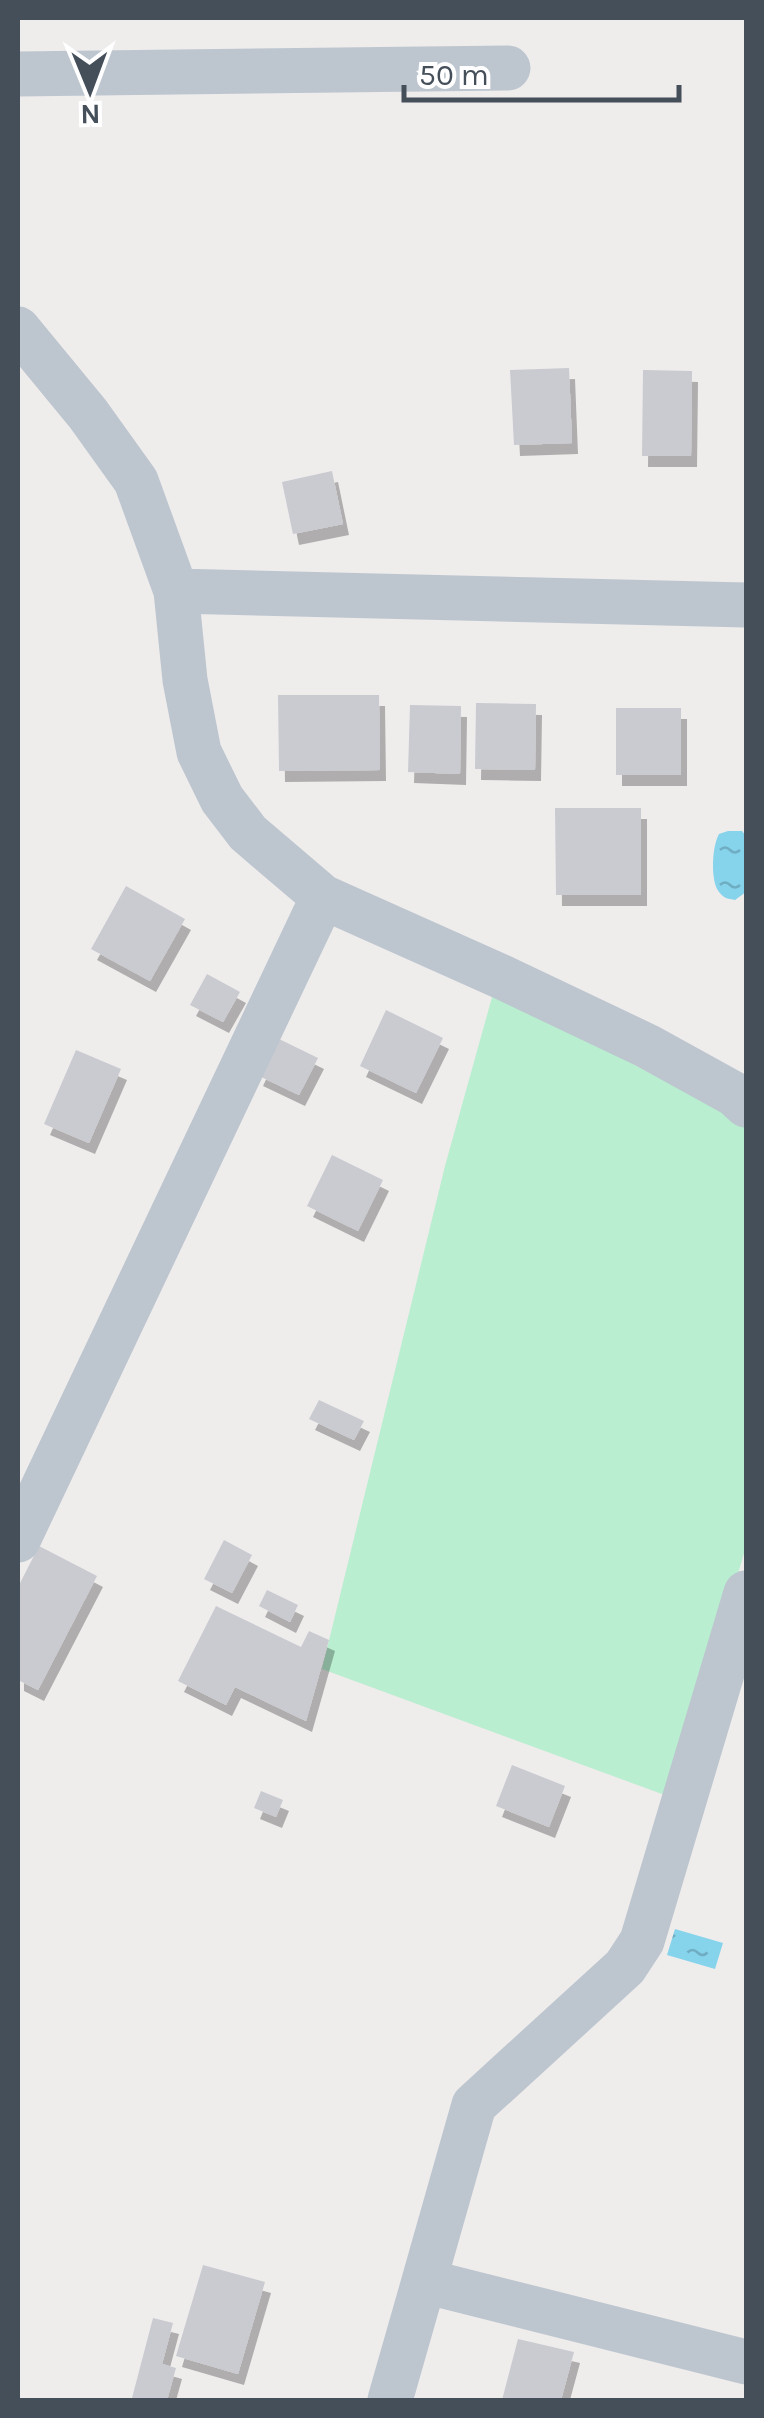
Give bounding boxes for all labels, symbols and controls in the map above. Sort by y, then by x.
north arrow [40,40,140,140]
scale bar [404,40,679,102]
text: 50 m [419,57,489,93]
text: N [80,98,101,131]

